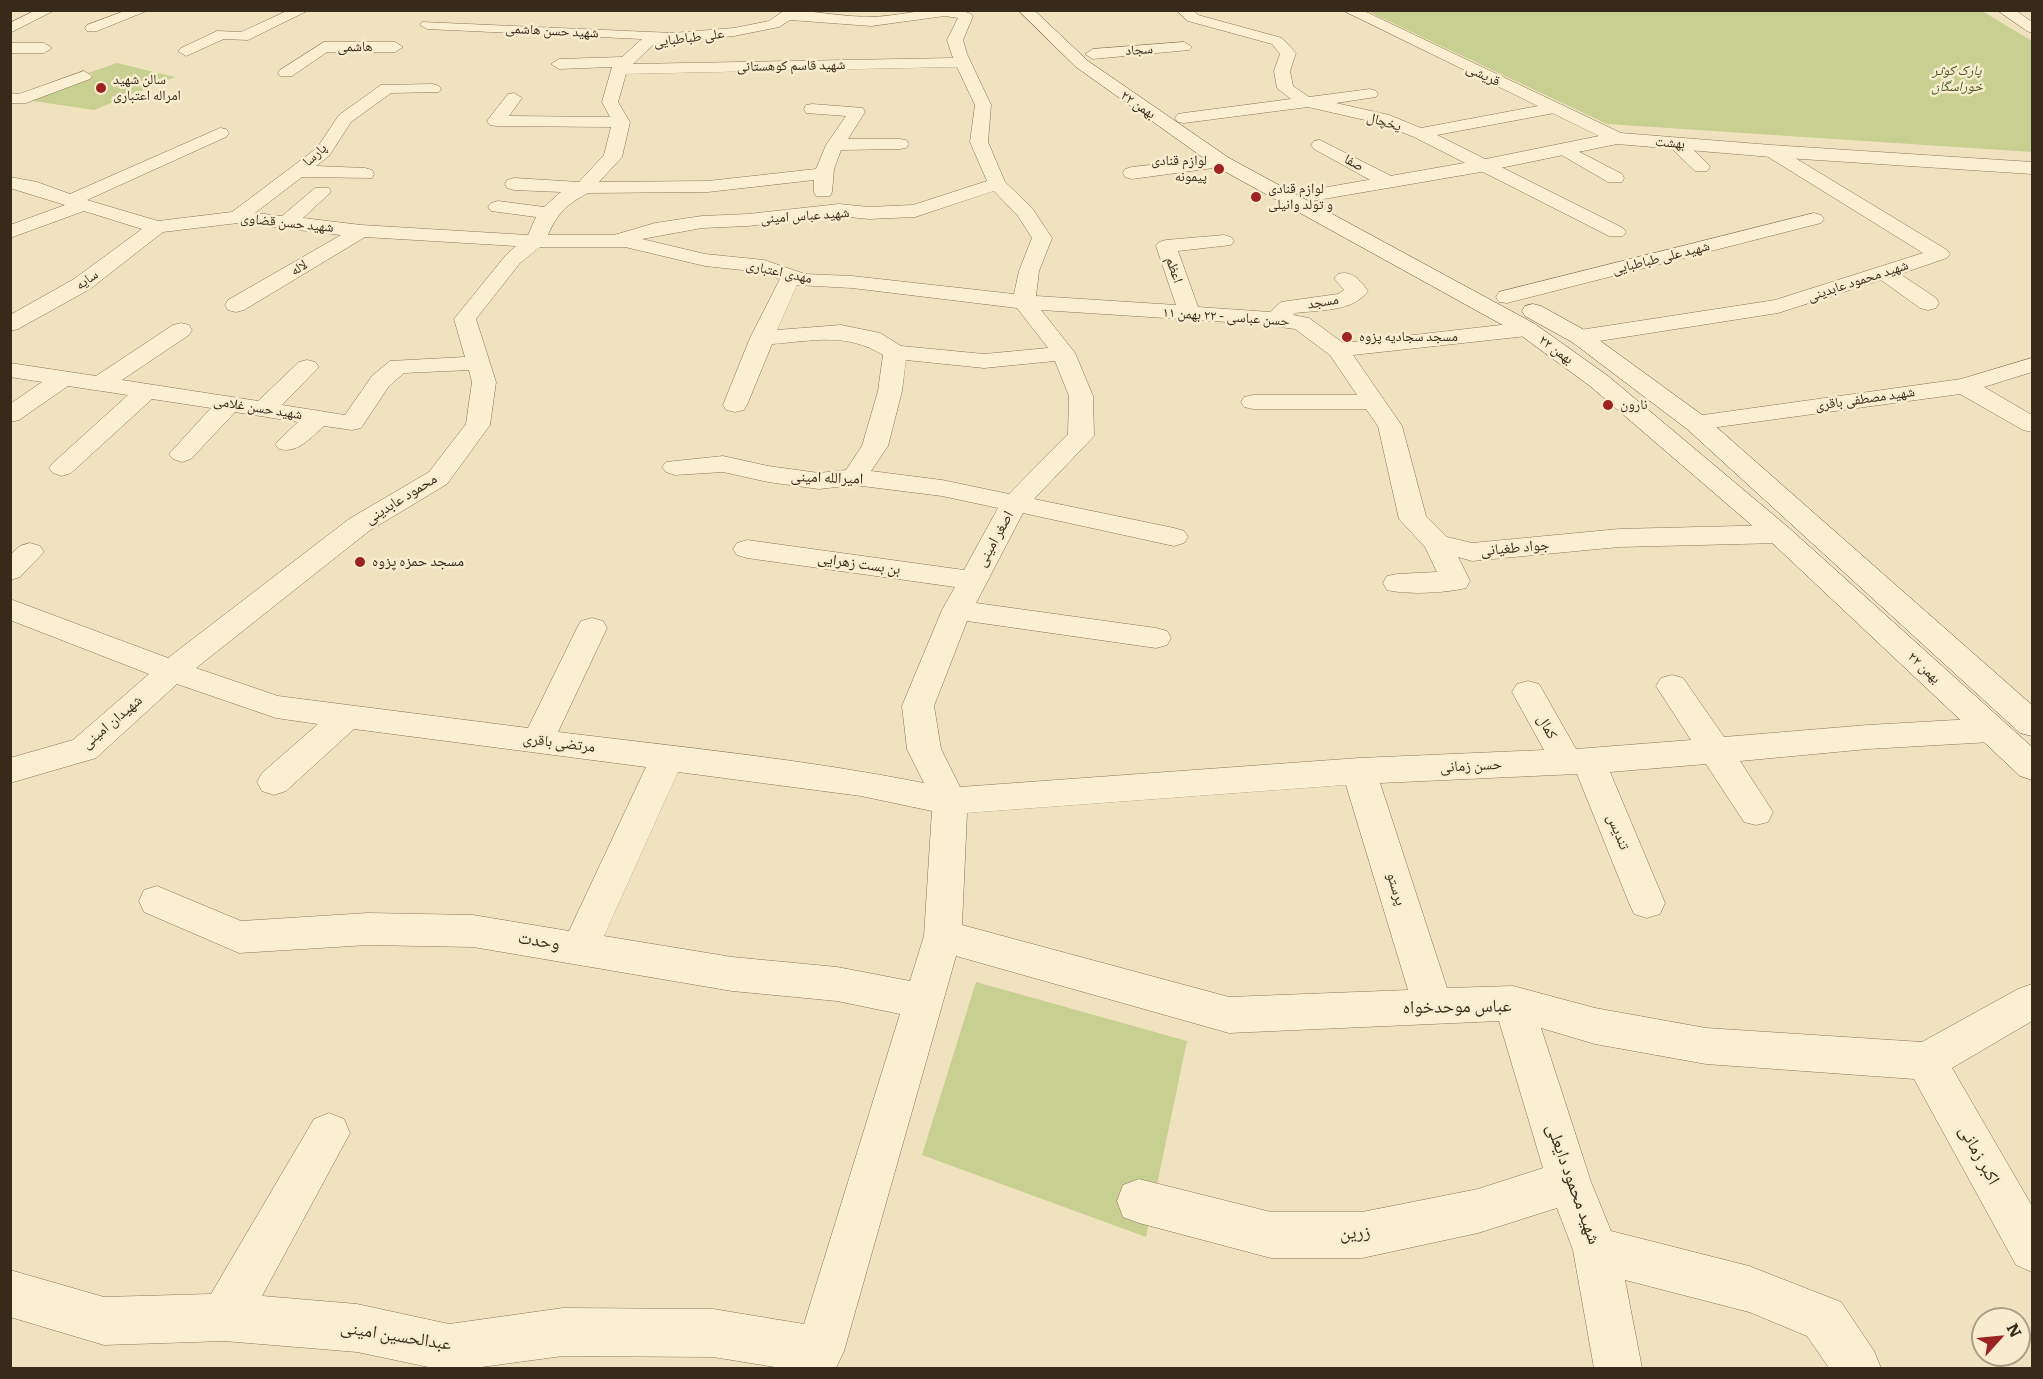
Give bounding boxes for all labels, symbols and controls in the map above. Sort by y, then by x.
street label: شهید حسن هاشمی [505,20,599,42]
street label: علی طباطبایی [653,25,725,51]
street label: هاشمی [337,38,373,56]
street label: سجاد [1125,41,1153,59]
street label: شهید قاسم کوهستانی [737,57,845,75]
street label: قریشی [1463,60,1503,90]
park label: پارک کوثر خوراسگان [1931,63,1983,96]
place label: سالن شهید امراله اعتباری [113,72,181,104]
marker: سالن شهید امراله اعتباری [94,81,108,95]
street label: ۲۲ بهمن [1117,87,1159,123]
street label: یخچال [1365,109,1403,135]
street label: بهشت [1654,133,1686,153]
street label: پارسا [300,140,330,170]
street label: صفا [1341,151,1367,175]
place label: لوازم قنادی پیمونه [1151,153,1207,186]
marker: لوازم قنادی پیمونه [1212,162,1226,176]
place label: لوازم قنادی و تولد وانیلی [1268,181,1333,214]
marker: لوازم قنادی و تولد وانیلی [1249,190,1263,204]
street label: شهید عباس امینی [760,205,850,227]
street label: شهید حسن قضاوی [240,210,334,236]
street label: شهید علی طباطبایی [1610,238,1712,278]
street label: اعظم [1162,255,1186,285]
street label: لاله [288,257,310,279]
street label: مهدی اعتباری [745,257,813,287]
street label: شهید محمود عابدینی [1805,257,1911,305]
street label: سایه [72,266,102,294]
street label: مسجد [1306,291,1340,313]
street label: حسن عباسی - ۲۲ بهمن ۱۱ [1162,304,1290,330]
place label: مسجد سجادیه پزوه [1359,329,1458,345]
marker: مسجد سجادیه پزوه [1340,330,1354,344]
street label: ۲۲ بهمن [1535,332,1577,368]
street label: شهید مصطفی باقری [1814,384,1916,414]
street label: شهید حسن غلامی [212,393,304,423]
place label: نارون [1620,397,1648,413]
marker: نارون [1601,398,1615,412]
street label: امیرالله امینی [790,468,864,488]
street label: محمود عابدینی [362,470,440,528]
street label: اصغر امینی [972,508,1018,570]
street label: جواد طغیانی [1480,536,1550,560]
street label: بن بست زهرایی [816,549,902,579]
place label: مسجد حمزه پزوه [372,553,464,571]
marker: مسجد حمزه پزوه [353,555,367,569]
street label: ۲۲ بهمن [1904,649,1944,687]
street label: شهیدان امینی [78,691,146,753]
street label: کمال [1533,712,1561,742]
street label: مرتضی باقری [522,730,596,756]
street label: حسن زمانی [1440,755,1502,777]
street label: تندیس [1603,811,1633,853]
street label: پرستو [1382,870,1410,908]
street label: وحدت [516,927,562,955]
street label: عباس موحدخواه [1402,995,1512,1019]
street label: شهید محمود دایعلی [1541,1121,1605,1247]
street label: اکبر زمانی [1954,1121,2004,1189]
street label: زرین [1339,1221,1371,1245]
north arrow [1971,1307,2031,1367]
street label: عبدالحسین امینی [339,1317,453,1355]
text: N [2002,1318,2029,1341]

